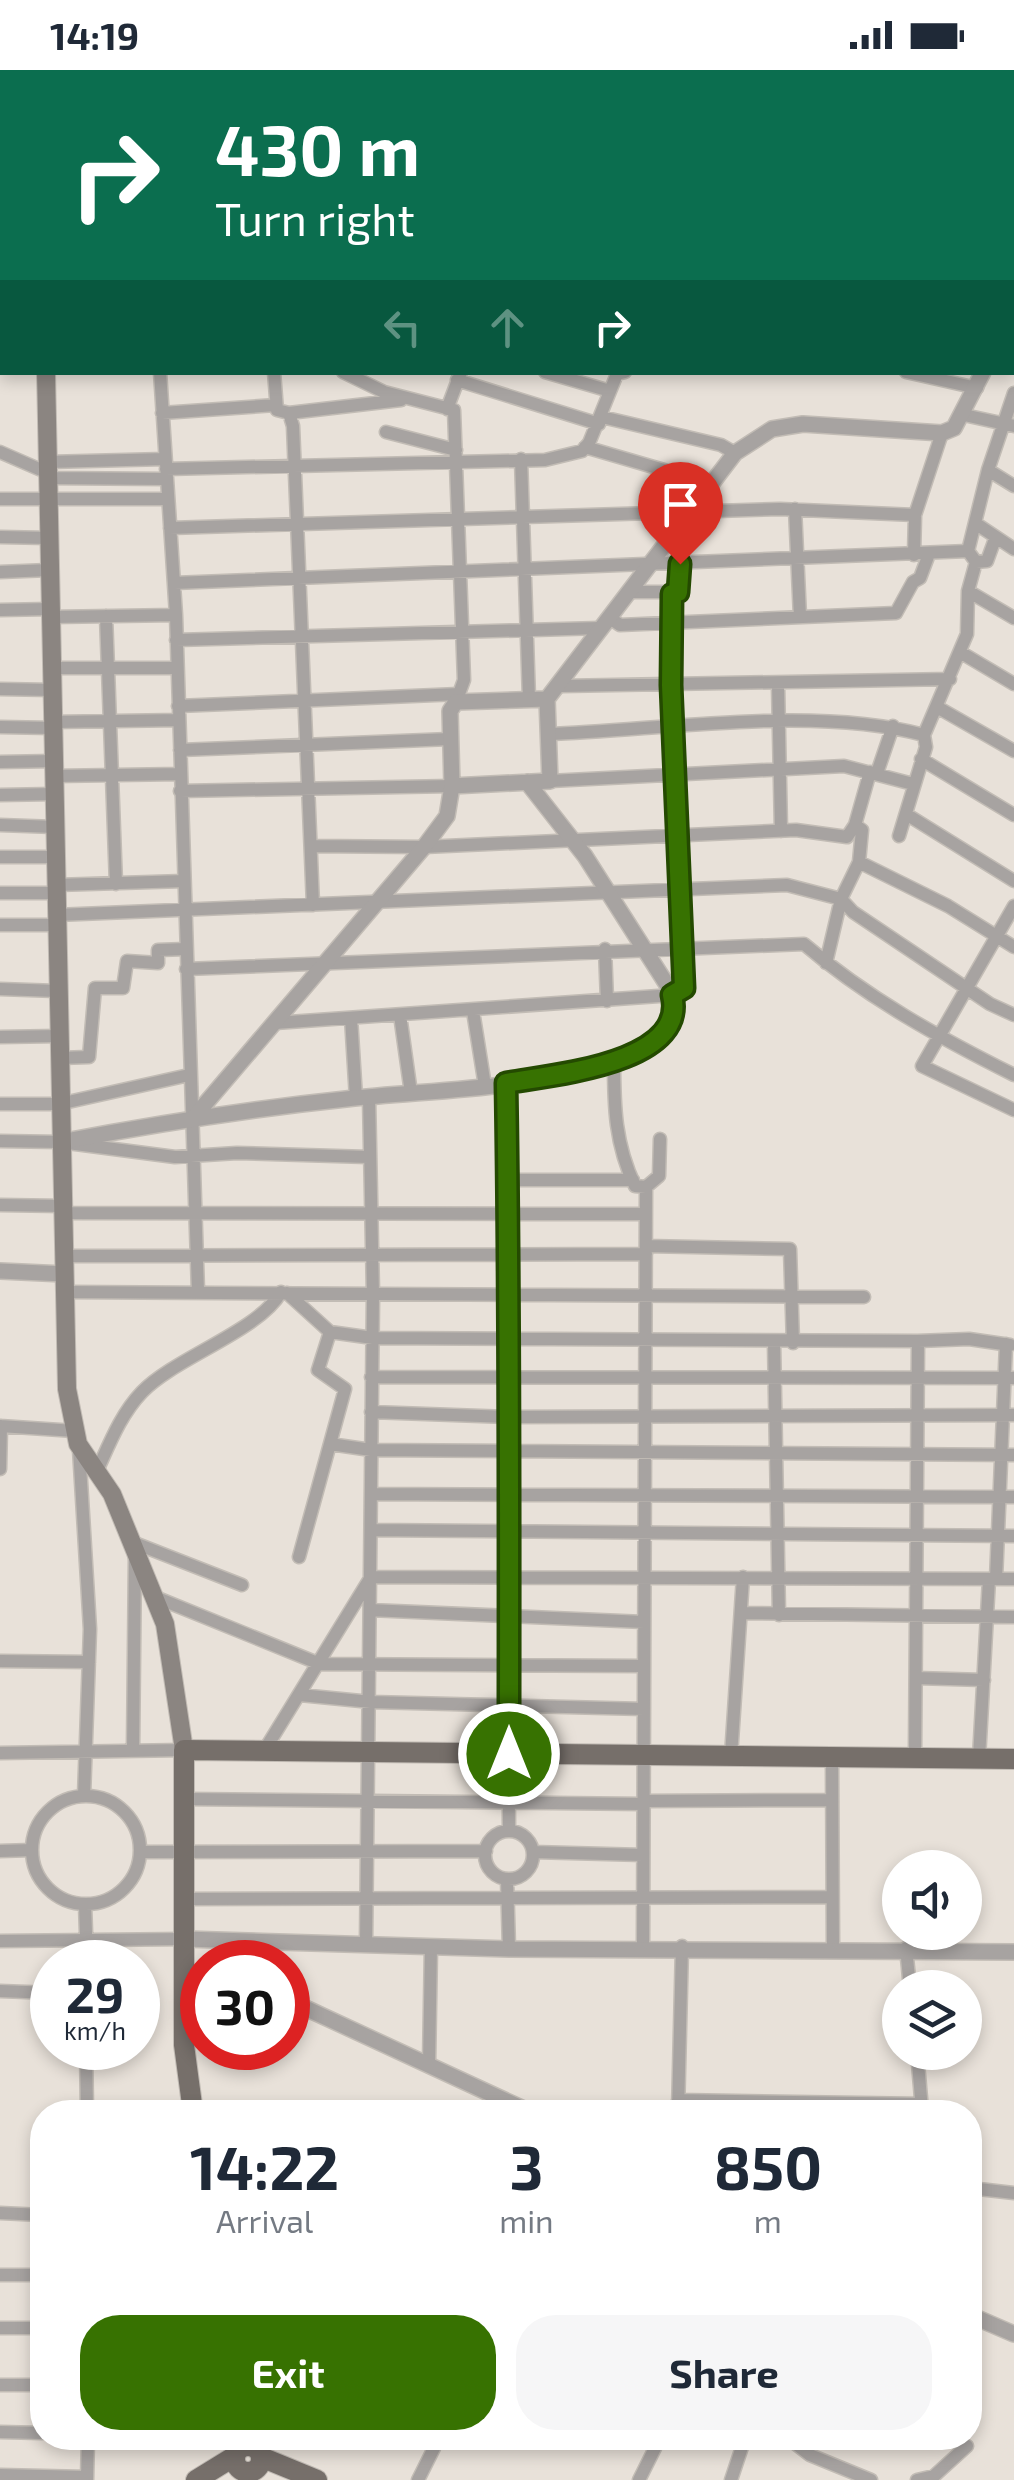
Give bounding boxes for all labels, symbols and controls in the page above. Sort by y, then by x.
text: 14:19 [50,12,139,58]
text: 430 m [215,106,420,190]
icon: right [50,110,180,240]
text: Turn right [215,191,415,245]
icon: left [375,300,430,355]
icon: ahead [480,300,535,355]
icon: right [585,300,640,355]
pin [638,462,723,565]
icon: arrive [653,477,708,532]
position arrow [457,1702,561,1806]
map controls [882,1850,982,2070]
button: sound [882,1850,982,1950]
speed limit sign: 30 [180,1940,310,2070]
text: 29 [66,1963,124,2023]
button: layers [882,1970,982,2070]
text: km/h [64,2015,126,2045]
text: 14:22 [190,2130,339,2202]
text: 3 [509,2130,543,2202]
text: 850 [714,2130,822,2202]
text: Arrival [216,2201,313,2239]
text: min [499,2201,554,2239]
text: m [754,2201,782,2239]
button: Exit [80,2315,496,2430]
button: Share [516,2315,932,2430]

